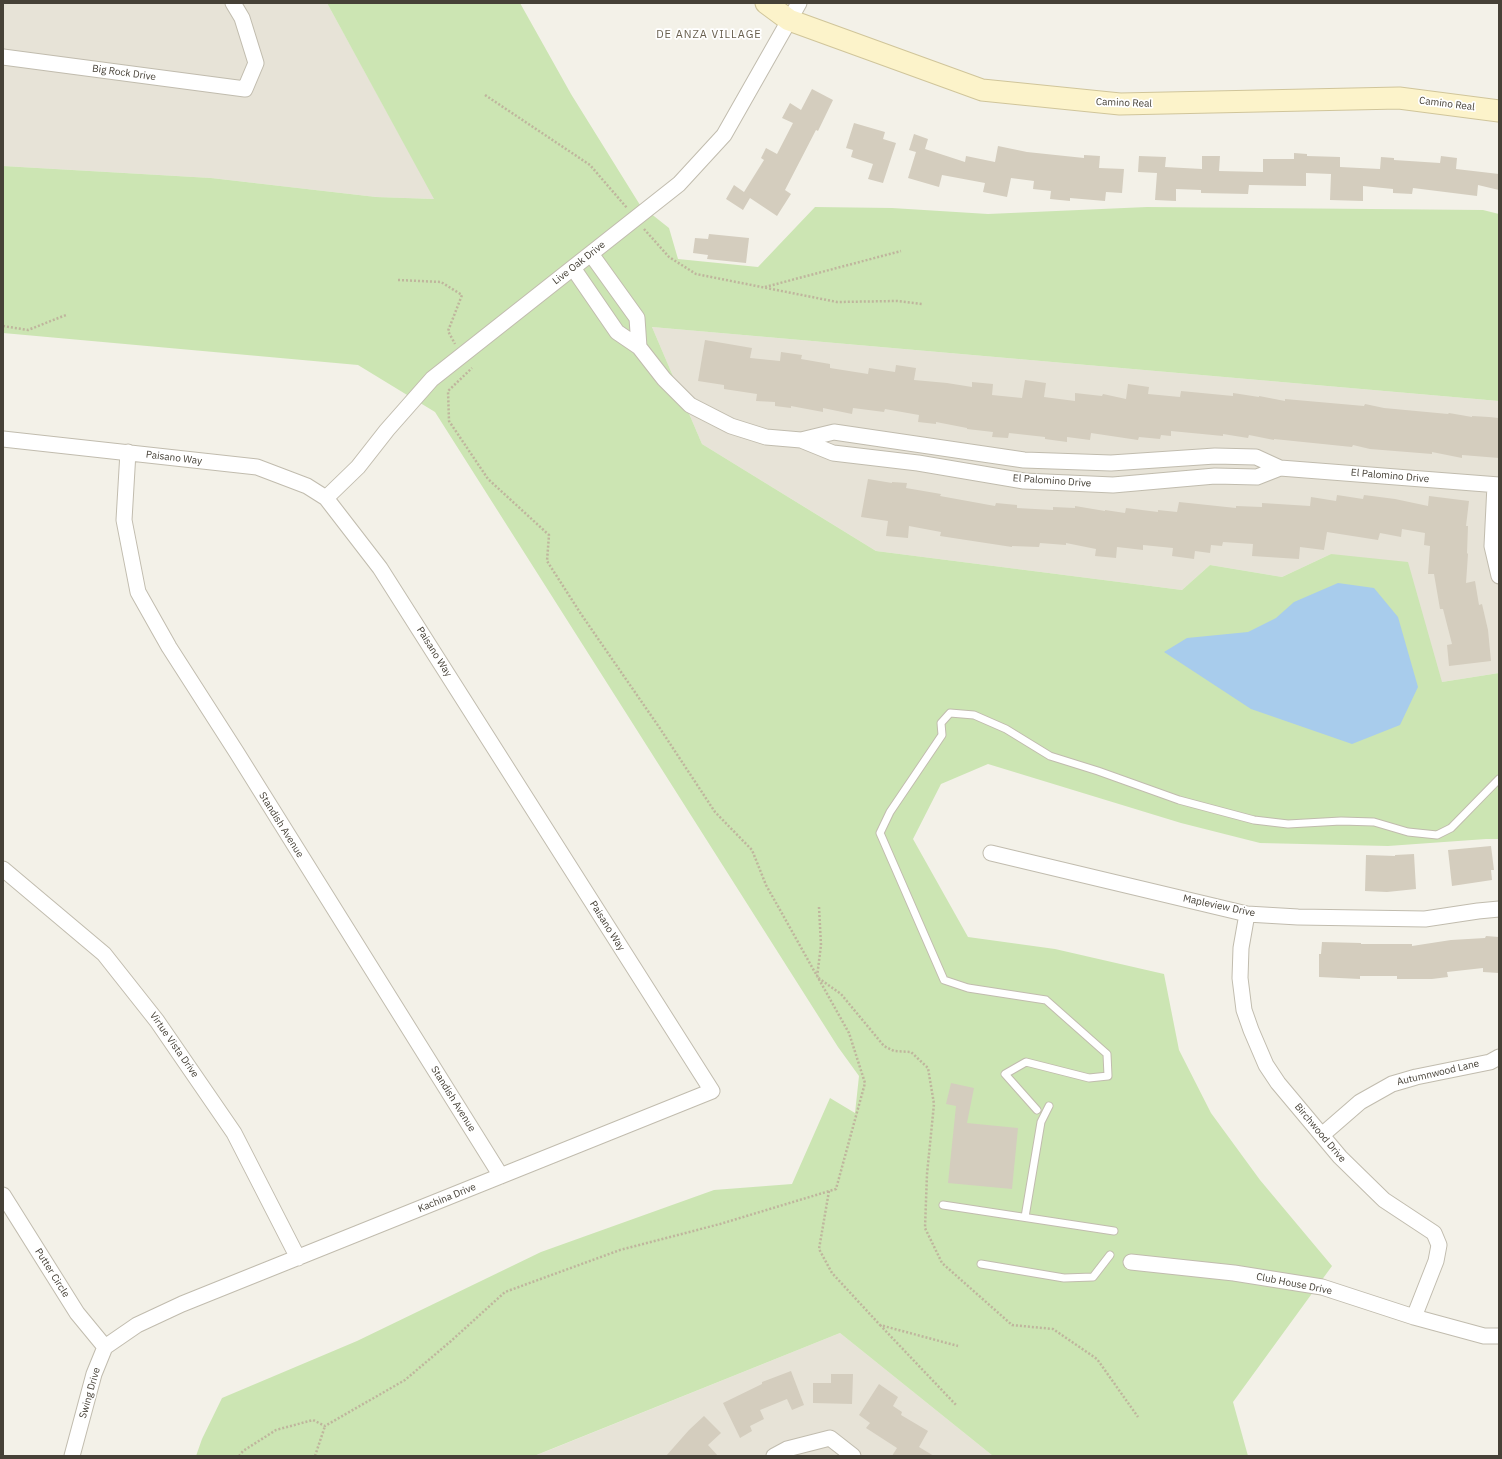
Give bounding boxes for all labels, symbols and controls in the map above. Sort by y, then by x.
district label: DE ANZA VILLAGE [656,28,762,42]
street label: Big Rock Drive [91,63,157,83]
street label: Camino Real [1418,95,1476,113]
street label: Camino Real [1096,96,1152,110]
street label: Live Oak Drive [550,239,608,287]
street label: Paisano Way [145,449,203,467]
street label: El Palomino Drive [1350,467,1430,485]
street label: El Palomino Drive [1012,472,1092,490]
street label: Paisano Way [414,625,454,679]
street label: Standish Avenue [256,790,306,860]
street label: Mapleview Drive [1182,892,1256,920]
street label: Paisano Way [587,899,627,953]
street label: Virtue Vista Drive [147,1010,201,1080]
street label: Autumnwood Lane [1396,1058,1480,1088]
street label: Standish Avenue [428,1064,478,1134]
street label: Birchwood Drive [1292,1101,1348,1165]
street label: Kachina Drive [416,1181,478,1215]
street label: Putter Circle [32,1246,72,1300]
street label: Club House Drive [1255,1271,1333,1297]
street label: Swing Drive [77,1366,103,1420]

